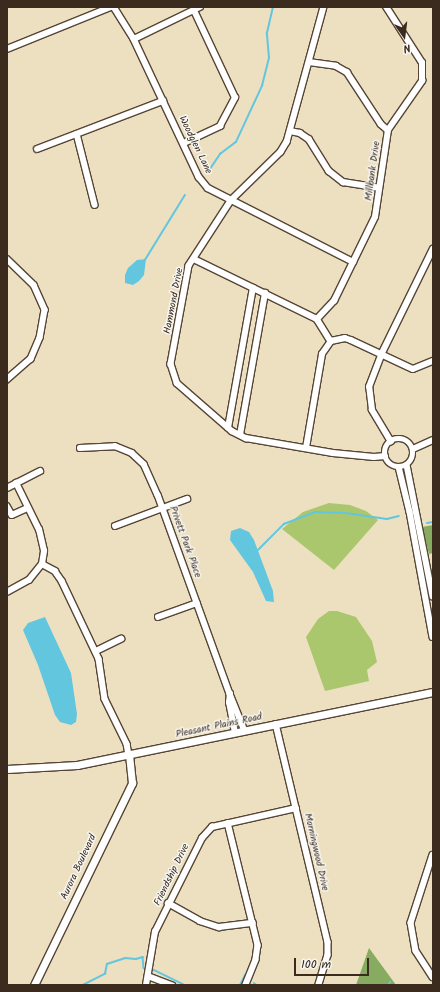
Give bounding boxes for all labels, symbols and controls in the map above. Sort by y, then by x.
north arrow [384,16,424,56]
text: N [401,38,412,57]
street label: Woodglen Lane [176,114,214,176]
street label: Millbank Drive [363,140,383,202]
street label: Hammond Drive [162,267,186,335]
street label: Privett Park Place [166,505,204,579]
street label: Pleasant Plains Road [175,711,263,741]
street label: Morningwood Drive [301,812,331,892]
street label: Aurora Boulevard [59,832,99,902]
street label: Friendship Drive [152,842,192,908]
scale bar [296,950,371,976]
text: 100 m [301,955,331,974]

